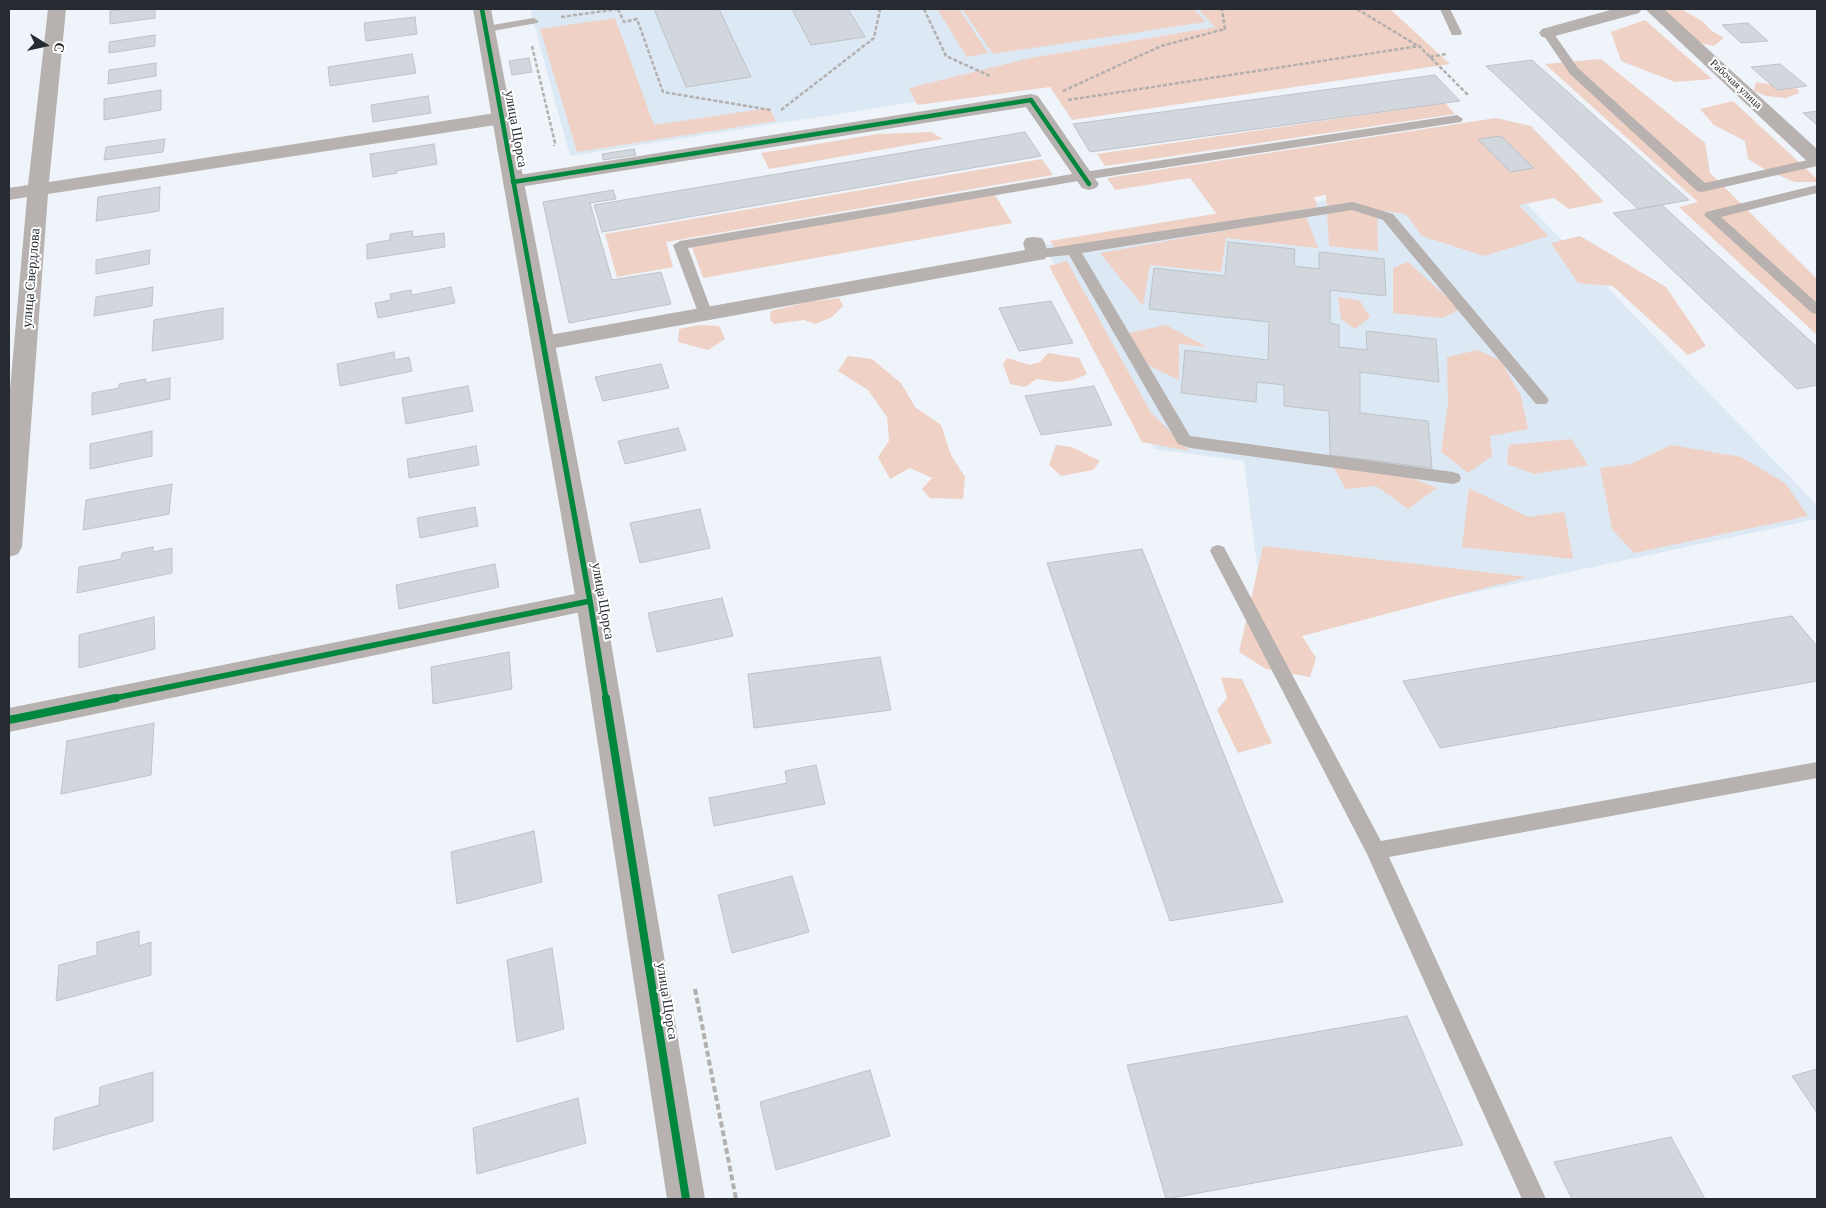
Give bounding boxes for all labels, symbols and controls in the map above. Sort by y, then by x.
north arrow [20,20,70,70]
text: С [51,41,69,54]
street label: Рабочая улица [1707,56,1765,112]
street label: улица Щорса [501,89,531,169]
street label: улица Свердлова [18,228,44,328]
street label: улица Щорса [588,561,618,641]
street label: улица Щорса [653,961,681,1041]

